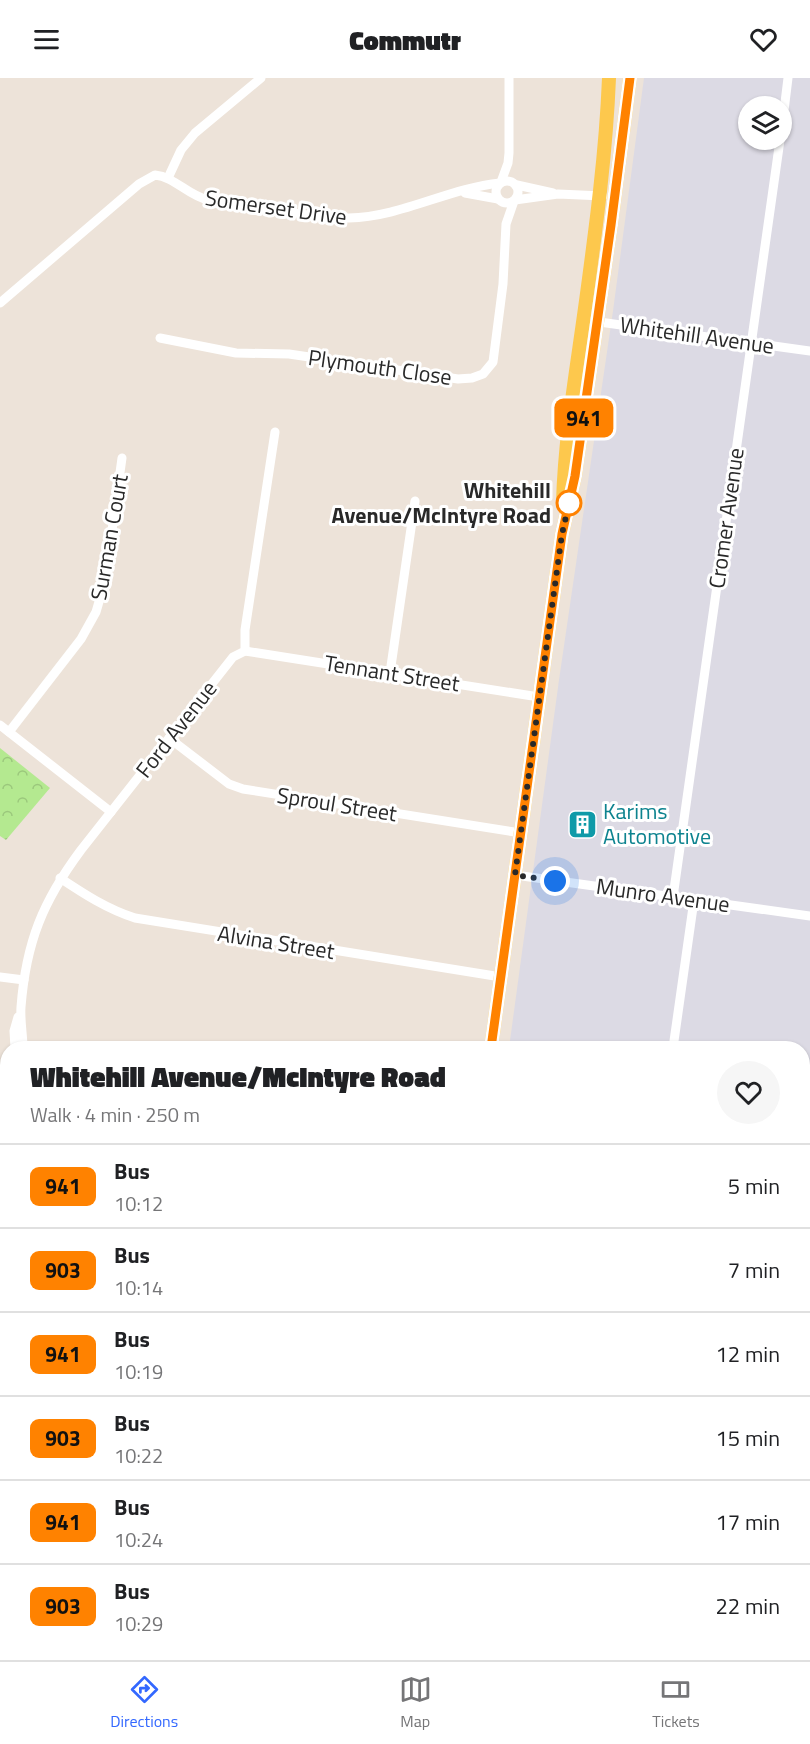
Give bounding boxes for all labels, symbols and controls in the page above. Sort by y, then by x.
text: Commutr [349,19,461,60]
icon: menu [30,23,63,56]
icon: heart [747,23,780,56]
map controls [738,96,792,150]
button: layers [738,96,792,150]
street label: Somerset Drive [203,180,349,234]
street label: Whitehill Avenue [618,307,776,363]
street label: Plymouth Close [306,340,454,394]
line badge: 941 [550,398,618,438]
text: 941 [566,402,602,434]
street label: Cromer Avenue [699,445,753,591]
street label: Surman Court [81,471,137,603]
place label: Whitehill Avenue/McIntyre Road [331,473,551,532]
marker: Whitehill Avenue/McIntyre Road [556,490,582,516]
street label: Tennant Street [322,646,462,700]
street label: Ford Avenue [127,673,225,785]
street label: Sproul Street [275,778,400,830]
place label: Karims Automotive [603,794,711,853]
building icon: Karims Automotive [566,808,598,840]
your location [540,866,570,896]
street label: Munro Avenue [594,869,732,921]
street label: Alvina Street [215,916,337,968]
text: Whitehill Avenue/McIntyre Road [30,1055,446,1098]
button: heart [717,1061,780,1124]
text: Walk · 4 min · 250 m [30,1099,200,1130]
text: Bus [114,1154,150,1188]
text: 5 min [728,1169,780,1203]
text: 941 [45,1170,81,1202]
text: 10:12 [114,1188,163,1219]
text: Bus [114,1238,150,1272]
text: 7 min [728,1253,780,1287]
text: 903 [45,1254,81,1286]
text: 10:14 [114,1272,163,1303]
text: Bus [114,1322,150,1356]
text: 12 min [715,1337,780,1371]
text: 941 [45,1338,81,1370]
text: 10:19 [114,1356,163,1387]
text: Bus [114,1406,150,1440]
text: 15 min [715,1421,780,1455]
text: 903 [45,1422,81,1454]
text: 10:22 [114,1440,163,1471]
text: Bus [114,1490,150,1524]
text: 17 min [715,1505,780,1539]
text: 941 [45,1506,81,1538]
text: 10:24 [114,1524,163,1555]
text: Bus [114,1574,150,1608]
text: 22 min [715,1589,780,1623]
text: 903 [45,1590,81,1622]
text: 10:29 [114,1608,163,1639]
tab: Directions [110,1673,178,1733]
tab: Map [399,1673,432,1733]
tab: Tickets [652,1673,700,1733]

